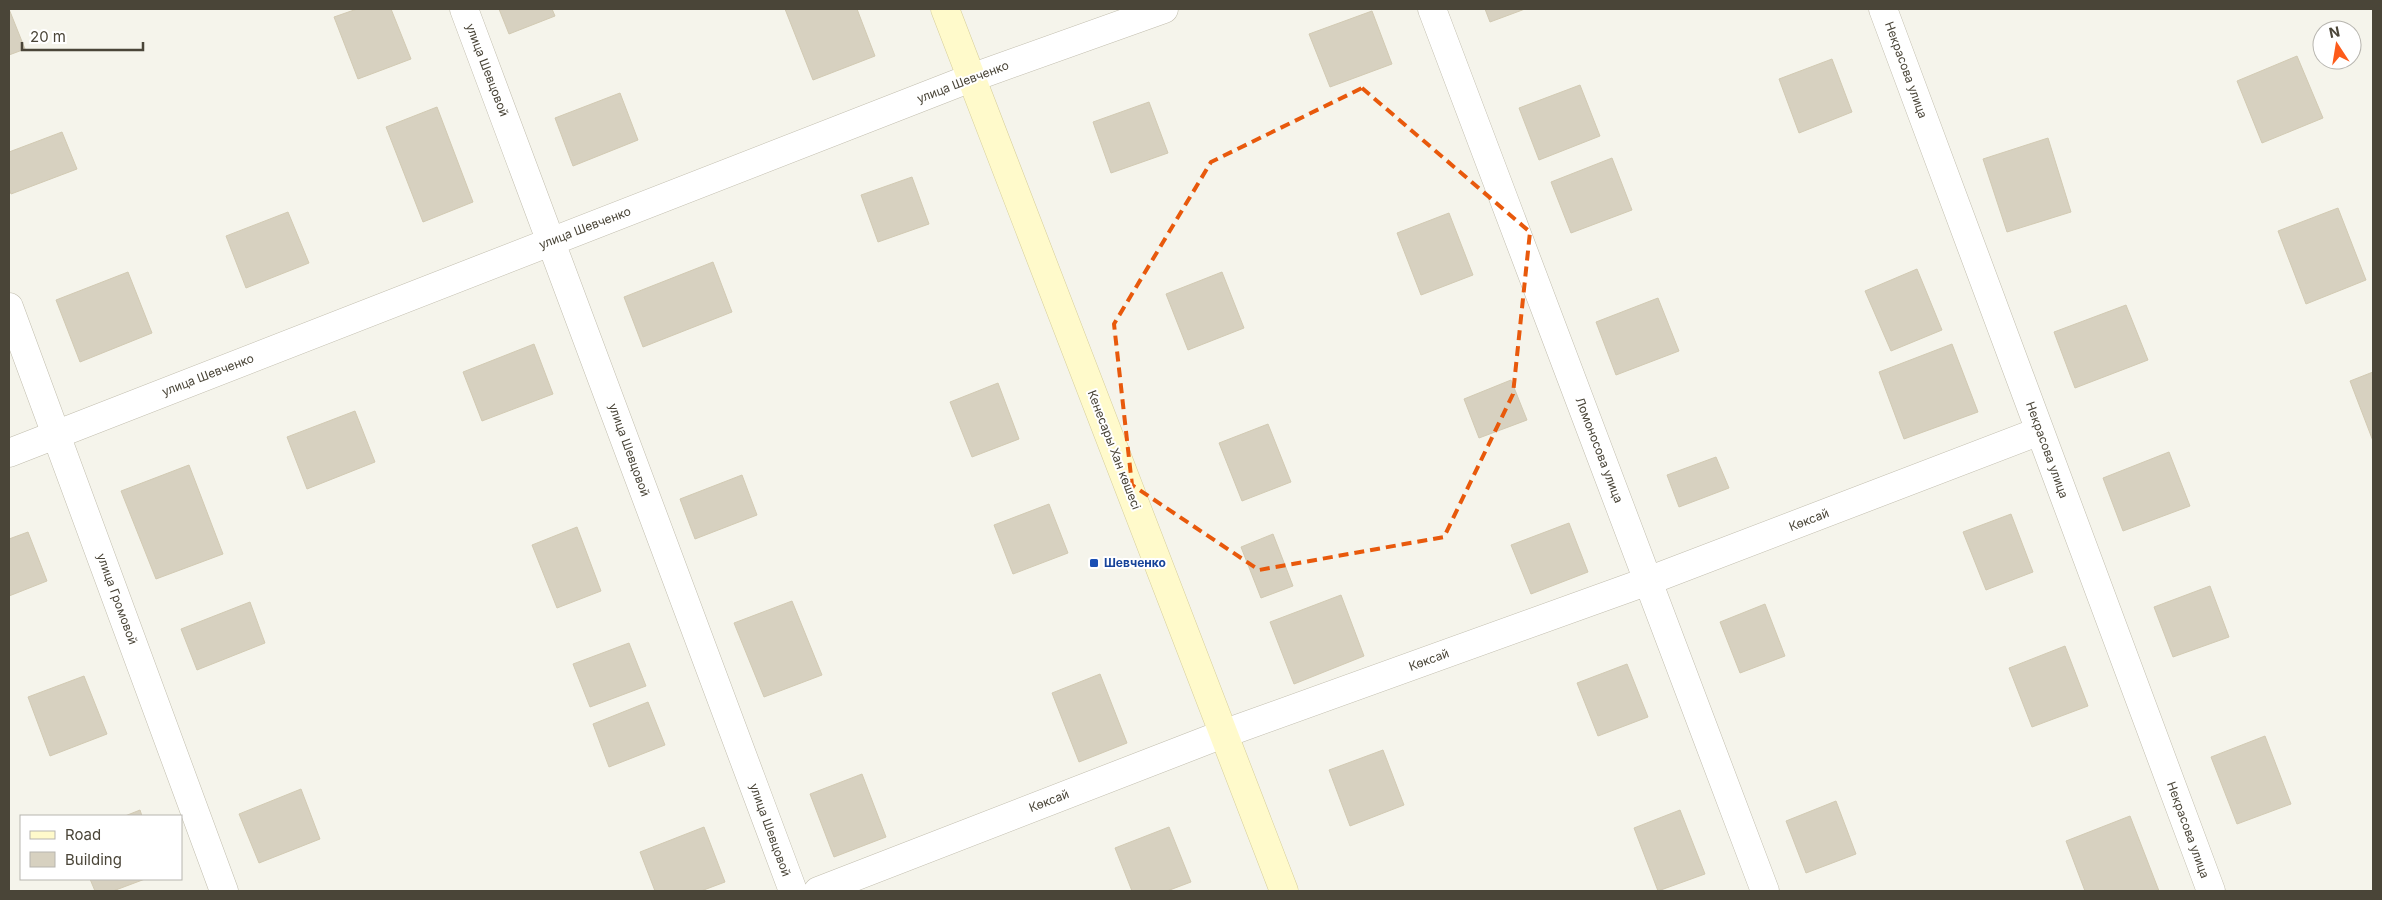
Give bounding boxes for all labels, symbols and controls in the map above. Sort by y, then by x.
street label: Некрасова улица [1882,19,1931,120]
scale bar [22,20,144,52]
north arrow [2312,20,2362,70]
street label: улица Шевцовой [463,21,512,118]
text: N [2327,22,2341,41]
text: 20 m [30,27,66,46]
street label: улица Шевченко [915,57,1011,106]
street label: улица Шевченко [537,203,633,252]
street label: улица Шевченко [160,350,256,399]
street label: Кенесары Хан көшесі [1085,388,1144,512]
street label: Ломоносова улица [1572,395,1627,505]
street label: Некрасова улица [2023,399,2072,500]
street label: улица Шевцовой [606,401,653,499]
street label: Көксай [1787,505,1831,534]
street label: улица Громовой [94,551,141,646]
place label: Шевченко [1104,555,1166,570]
marker: Шевченко [1088,557,1100,569]
street label: Көксай [1407,645,1451,674]
street label: Некрасова улица [2164,779,2213,880]
street label: улица Шевцовой [747,781,794,879]
street label: Көксай [1027,786,1071,815]
legend [20,815,182,880]
text: Road [65,825,101,844]
text: Building [65,850,122,869]

